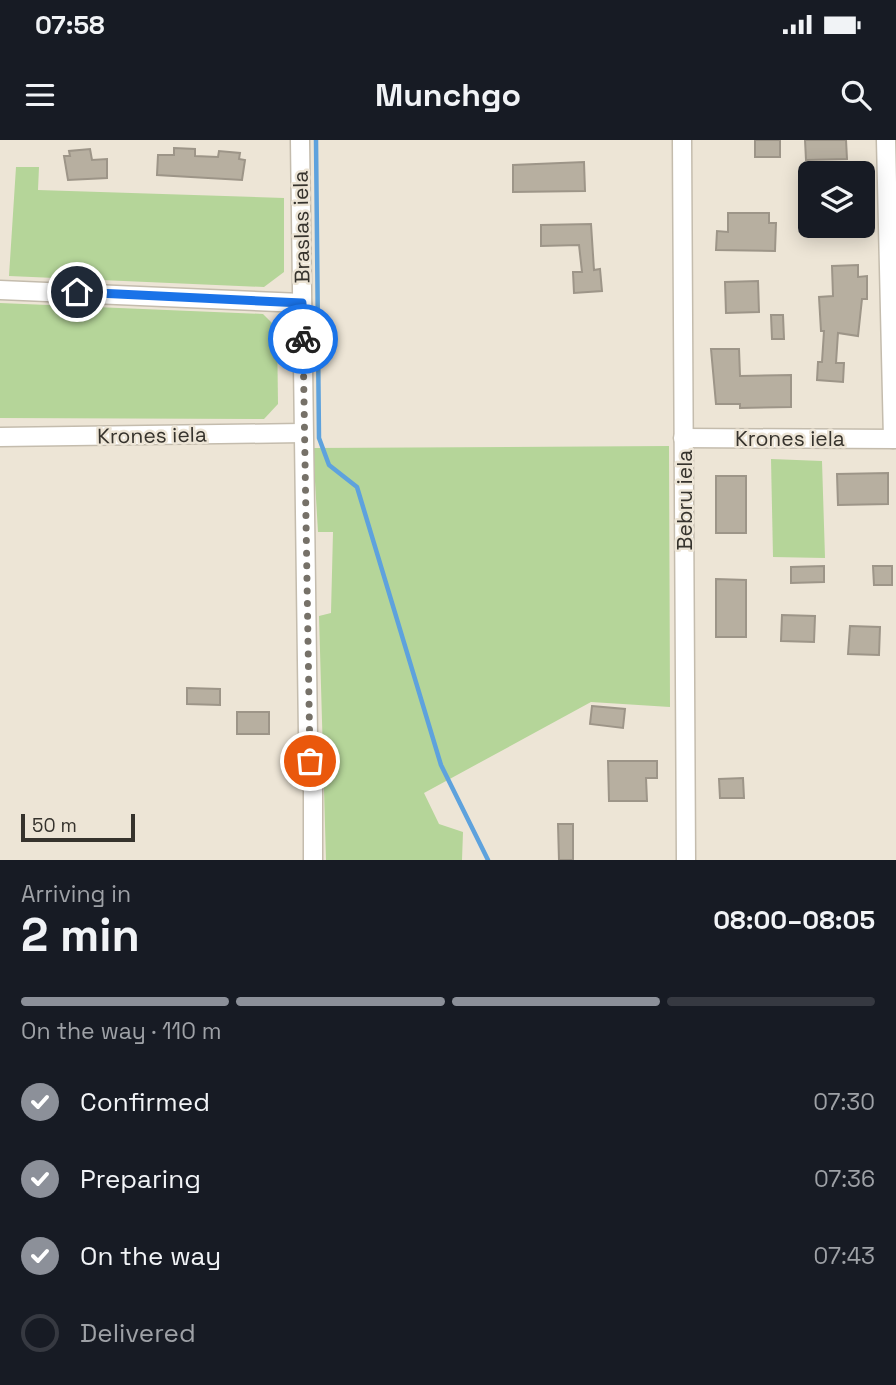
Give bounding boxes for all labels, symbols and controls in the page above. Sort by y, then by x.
text: 07:58 [35,8,105,42]
text: Munchgo [375,75,521,115]
icon: menu [21,76,59,114]
icon: search [837,76,875,114]
map controls [798,161,875,238]
button: layers [798,161,875,238]
street label: Braslas iela [287,170,315,284]
pin [47,262,107,322]
icon: home [58,273,96,311]
courier [268,304,338,374]
icon: bike [284,320,322,358]
street label: Krones iela [97,421,207,449]
street label: Krones iela [735,425,845,452]
street label: Bebru iela [671,450,698,550]
pin [280,731,340,791]
icon: bag [291,742,329,780]
scale bar [21,811,135,843]
text: 50 m [32,813,77,838]
text: Arriving in [21,879,131,909]
text: 08:00–08:05 [713,903,875,937]
text: 2 min [21,906,140,964]
text: On the way · 110 m [21,1016,222,1046]
icon: check [21,1083,59,1121]
text: Confirmed [80,1085,210,1119]
text: 07:30 [813,1087,875,1117]
icon: check [21,1160,59,1198]
text: Preparing [80,1162,201,1196]
text: 07:36 [814,1164,875,1194]
icon: check [21,1237,59,1275]
text: On the way [80,1239,221,1273]
text: 07:43 [814,1241,875,1271]
text: Delivered [80,1316,196,1350]

